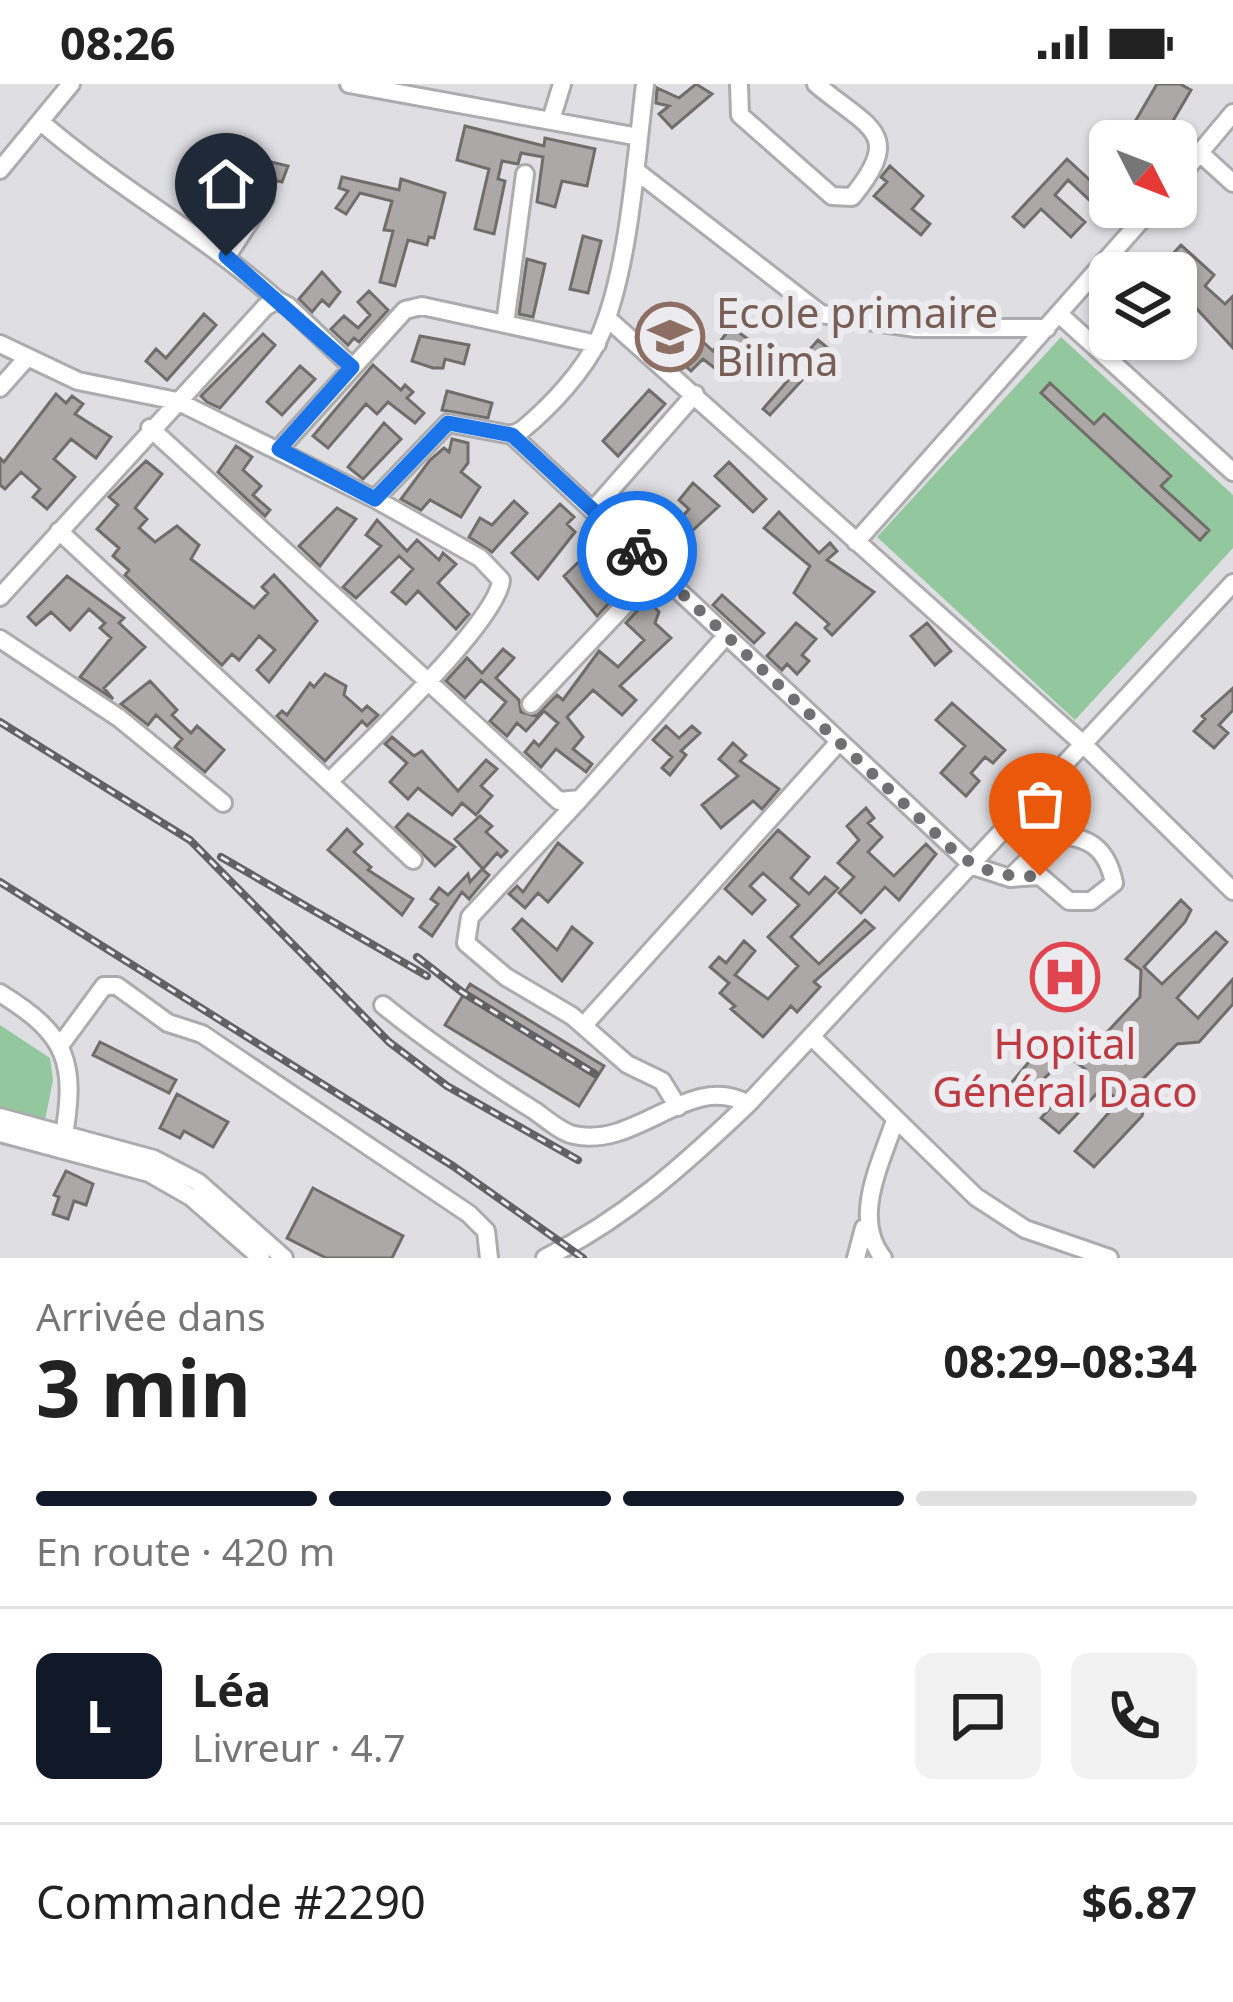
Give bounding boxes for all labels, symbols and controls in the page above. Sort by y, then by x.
text: 08:26 [60,12,176,73]
north arrow [1089,120,1197,228]
map controls [1089,120,1197,360]
pin [175,133,277,256]
icon: home [193,151,259,217]
button: layers [1089,252,1197,360]
place label: Ecole primaire Bilima [716,283,998,388]
school or university icon: Ecole primaire Bilima [635,302,705,372]
courier [577,491,697,611]
icon: bike [604,518,670,584]
pin [989,753,1091,876]
icon: bag [1007,771,1073,837]
hospital icon: Hopital Général Daco [1030,942,1100,1012]
place label: Hopital Général Daco [932,1014,1198,1119]
text: Arrivée dans [36,1289,266,1342]
text: 08:29–08:34 [943,1330,1197,1391]
text: 3 min [36,1334,251,1440]
text: En route · 420 m [36,1524,335,1577]
button: chat [915,1653,1041,1779]
button: phone [1071,1653,1197,1779]
text: Léa [192,1659,271,1720]
text: L [86,1685,112,1746]
text: Livreur · 4.7 [192,1720,406,1773]
text: Commande #2290 [36,1871,426,1932]
text: $6.87 [1081,1871,1197,1932]

